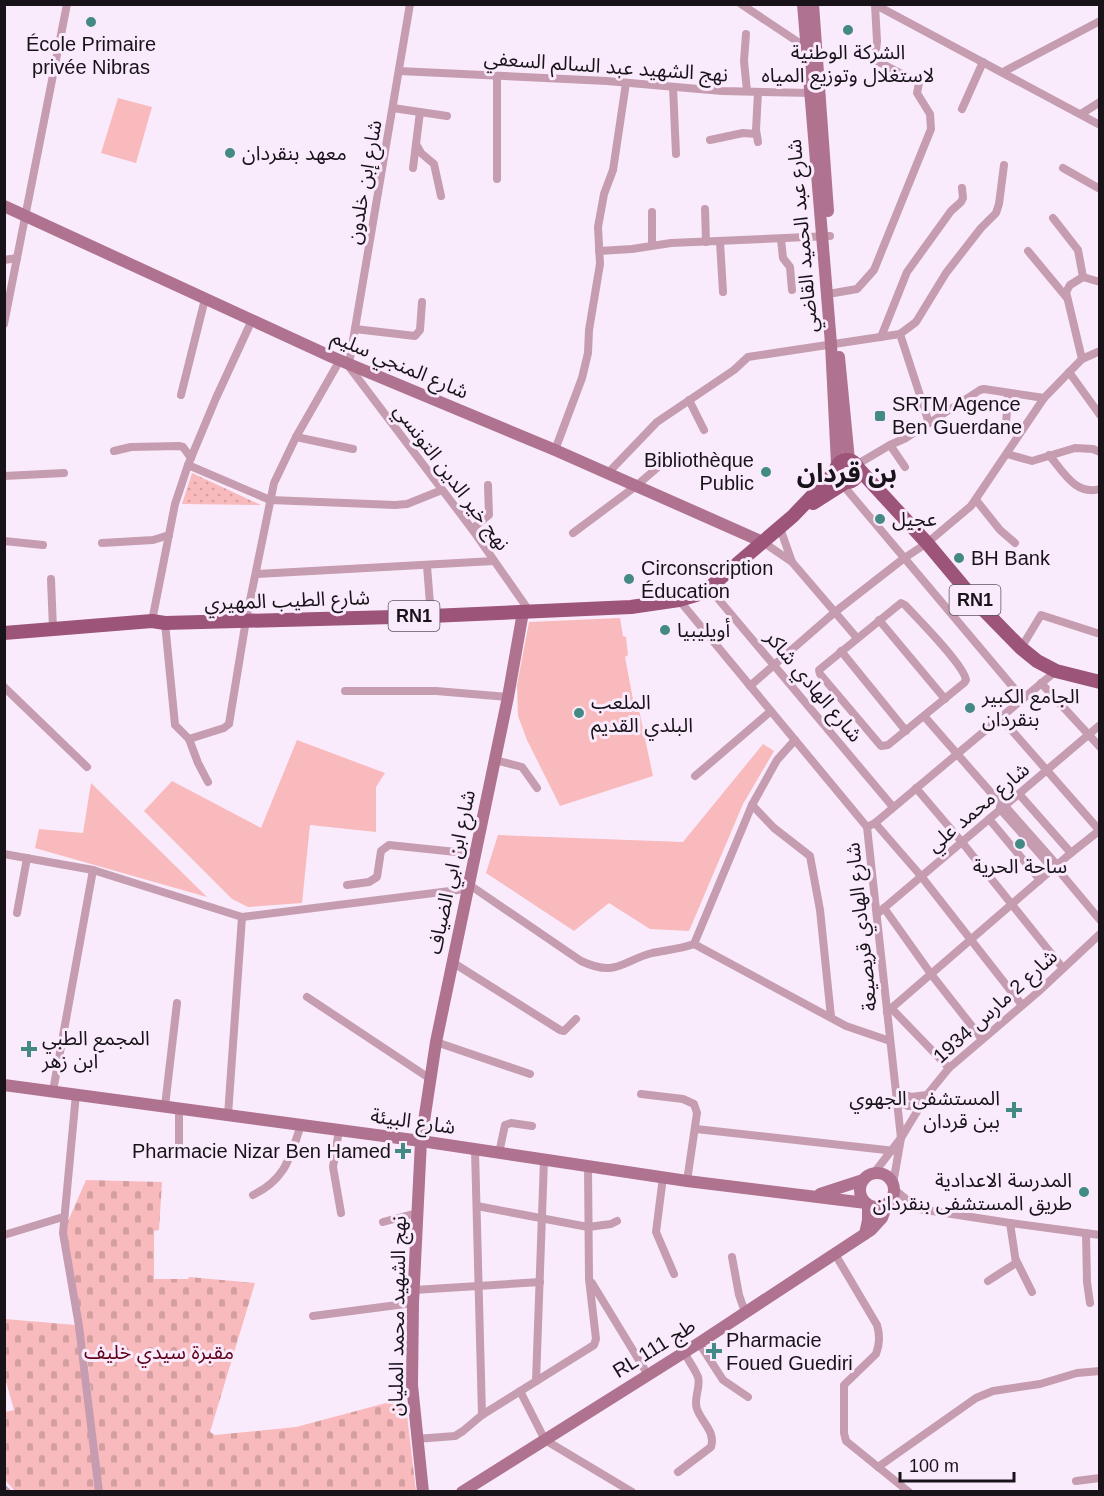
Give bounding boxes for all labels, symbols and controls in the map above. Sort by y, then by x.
marker: École Primaire privée Nibras [84,15,98,29]
marker: الشركة الوطنية لاستغلال وتوزيع المياه [841,23,855,37]
place label: École Primaire privée Nibras [26,33,156,78]
place label: الشركة الوطنية لاستغلال وتوزيع المياه [762,41,934,90]
street label: نهج الشهيد عبد السالم السعفي [483,46,729,90]
street label: شارع إبن خلدون [342,118,390,247]
street label: شارع عبد الحميد القاضي [783,138,826,334]
place label: معهد بنقردان [242,142,347,165]
marker: معهد بنقردان [223,146,237,160]
street label: شارع المنجي سليم [327,325,472,407]
place label: SRTM Agence Ben Guerdane [892,393,1022,438]
street label: نهج خير الدين التونسي [386,400,514,557]
marker: SRTM Agence Ben Guerdane [873,409,887,423]
place label: Bibliothèque Public [644,449,754,494]
district label: بن قردان [797,458,897,488]
marker: Bibliothèque Public [759,465,773,479]
place label: عجيل [892,508,937,531]
marker: عجيل [873,512,887,526]
place label: BH Bank [971,547,1051,569]
marker: BH Bank [952,551,966,565]
place label: Circonscription Éducation [641,557,773,602]
marker: Circonscription Éducation [622,572,636,586]
road number: RN1 [950,585,1000,615]
street label: شارع الطيب المهيري [204,586,370,619]
road number: RN1 [388,601,440,631]
place label: أويليبيا [677,618,730,642]
marker: أويليبيا [658,623,672,637]
street label: شارع الهادي شاكر [757,625,867,749]
place label: الجامع الكبير بنقردان [981,685,1080,731]
place label: الملعب البلدي القديم [591,691,693,741]
marker: الجامع الكبير بنقردان [963,701,977,715]
marker: الملعب البلدي القديم [572,706,586,720]
street label: شارع محمد علي [923,758,1036,860]
street label: شارع ابن ابي الضياف [423,788,484,957]
marker: ساحة الحرية [1013,837,1027,851]
street label: شارع الهادي قريصيعة [841,841,885,1012]
place label: ساحة الحرية [973,855,1067,878]
street label: شارع 2 مارس 1934 [929,945,1064,1070]
place label: المجمع الطبي ابن زهر [41,1027,150,1073]
marker: المجمع الطبي ابن زهر [20,1040,38,1058]
place label: المستشفى الجهوي ببن قردان [849,1087,1000,1133]
marker: المستشفى الجهوي ببن قردان [1005,1101,1023,1119]
street label: شارع البيئة [369,1104,457,1142]
place label: Pharmacie Nizar Ben Hamed [132,1140,391,1162]
marker: Pharmacie Nizar Ben Hamed [396,1144,410,1158]
place label: المدرسة الاعدادية طريق المستشفى بنقردان [873,1169,1072,1216]
marker: المدرسة الاعدادية طريق المستشفى بنقردان [1077,1185,1091,1199]
street label: نهج الشهيد محمد المليان [384,1216,414,1416]
street label: RL طج 111 [609,1314,701,1385]
place label: Pharmacie Foued Guediri [726,1329,853,1374]
park label: مقبرة سيدي خليف [84,1341,234,1368]
marker: Pharmacie Foued Guediri [707,1344,721,1358]
scale bar [900,1445,1014,1483]
text: 100 m [909,1456,959,1476]

